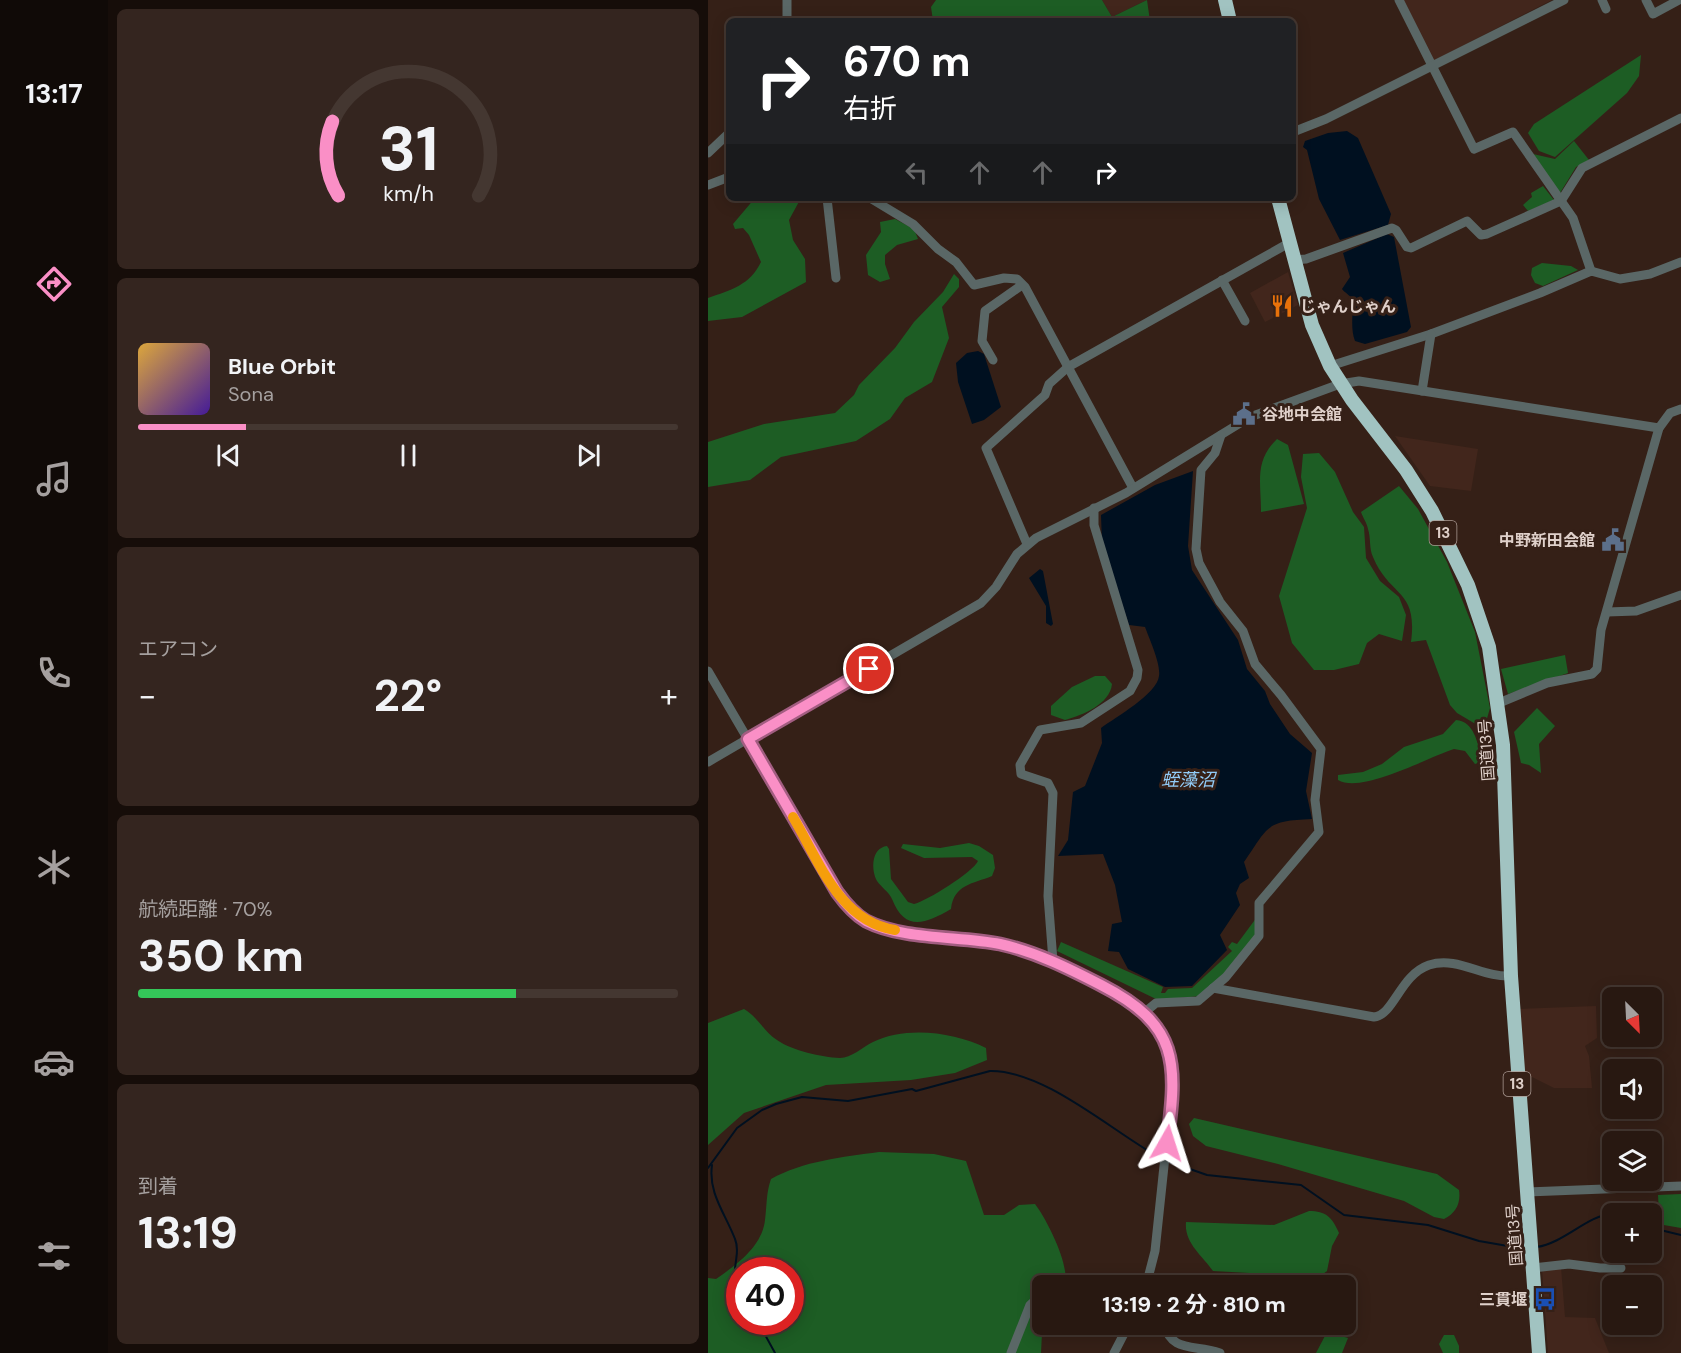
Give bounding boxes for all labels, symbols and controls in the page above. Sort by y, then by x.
text: 670 m [843,34,970,89]
icon: right [744,42,822,120]
text: 13:17 [25,76,83,111]
text: 右折 [843,91,897,126]
text: 31 [378,108,438,189]
icon: left [900,156,933,189]
icon: ahead [963,156,996,189]
icon: ahead [1026,156,1059,189]
icon: right [1089,156,1122,189]
text: km/h [383,180,433,208]
icon: directions [33,263,75,305]
restaurant icon: じゃんじゃん [1269,293,1295,319]
place label: じゃんじゃん [1300,296,1396,317]
text: Blue Orbit [228,352,336,381]
text: Sona [228,381,274,407]
public building icon: 谷地中会館 [1231,401,1257,427]
place label: 谷地中会館 [1262,404,1342,425]
icon: previous [212,439,245,472]
icon: pause [392,439,425,472]
icon: next [572,439,605,472]
icon: music [33,458,75,500]
road number: 13 [1430,521,1456,545]
public building icon: 中野新田会館 [1600,527,1626,553]
place label: 中野新田会館 [1499,530,1595,551]
text: エアコン [138,636,218,662]
pin [843,643,894,694]
icon: phone [33,652,75,694]
icon: arrive [852,652,885,685]
text: 22° [374,666,442,725]
text: − [138,674,156,717]
text: + [660,674,678,717]
street label: 国道13号 [1474,718,1499,782]
water label: 蛭藻沼 [1161,768,1218,792]
icon: climate [33,846,75,888]
text: 航続距離 · 70% [138,896,272,922]
text: 350 km [138,926,304,985]
north arrow [1602,987,1662,1047]
map controls [1602,987,1662,1335]
icon: car [33,1041,75,1083]
button: sound [1602,1059,1662,1119]
road number: 13 [1504,1072,1530,1096]
position arrow [1135,1111,1199,1175]
button: layers [1602,1131,1662,1191]
text: 到着 [138,1173,178,1199]
text: 13:19 [138,1203,238,1262]
street label: 国道13号 [1502,1203,1527,1267]
button: + [1602,1203,1662,1263]
icon: filters [33,1235,75,1277]
speed limit sign: 40 [726,1257,804,1335]
button: − [1602,1275,1662,1335]
bus stop icon: 三貫堰 [1532,1286,1558,1312]
place label: 三貫堰 [1479,1289,1527,1310]
text: 13:19 · 2 分 · 810 m [1102,1290,1286,1319]

